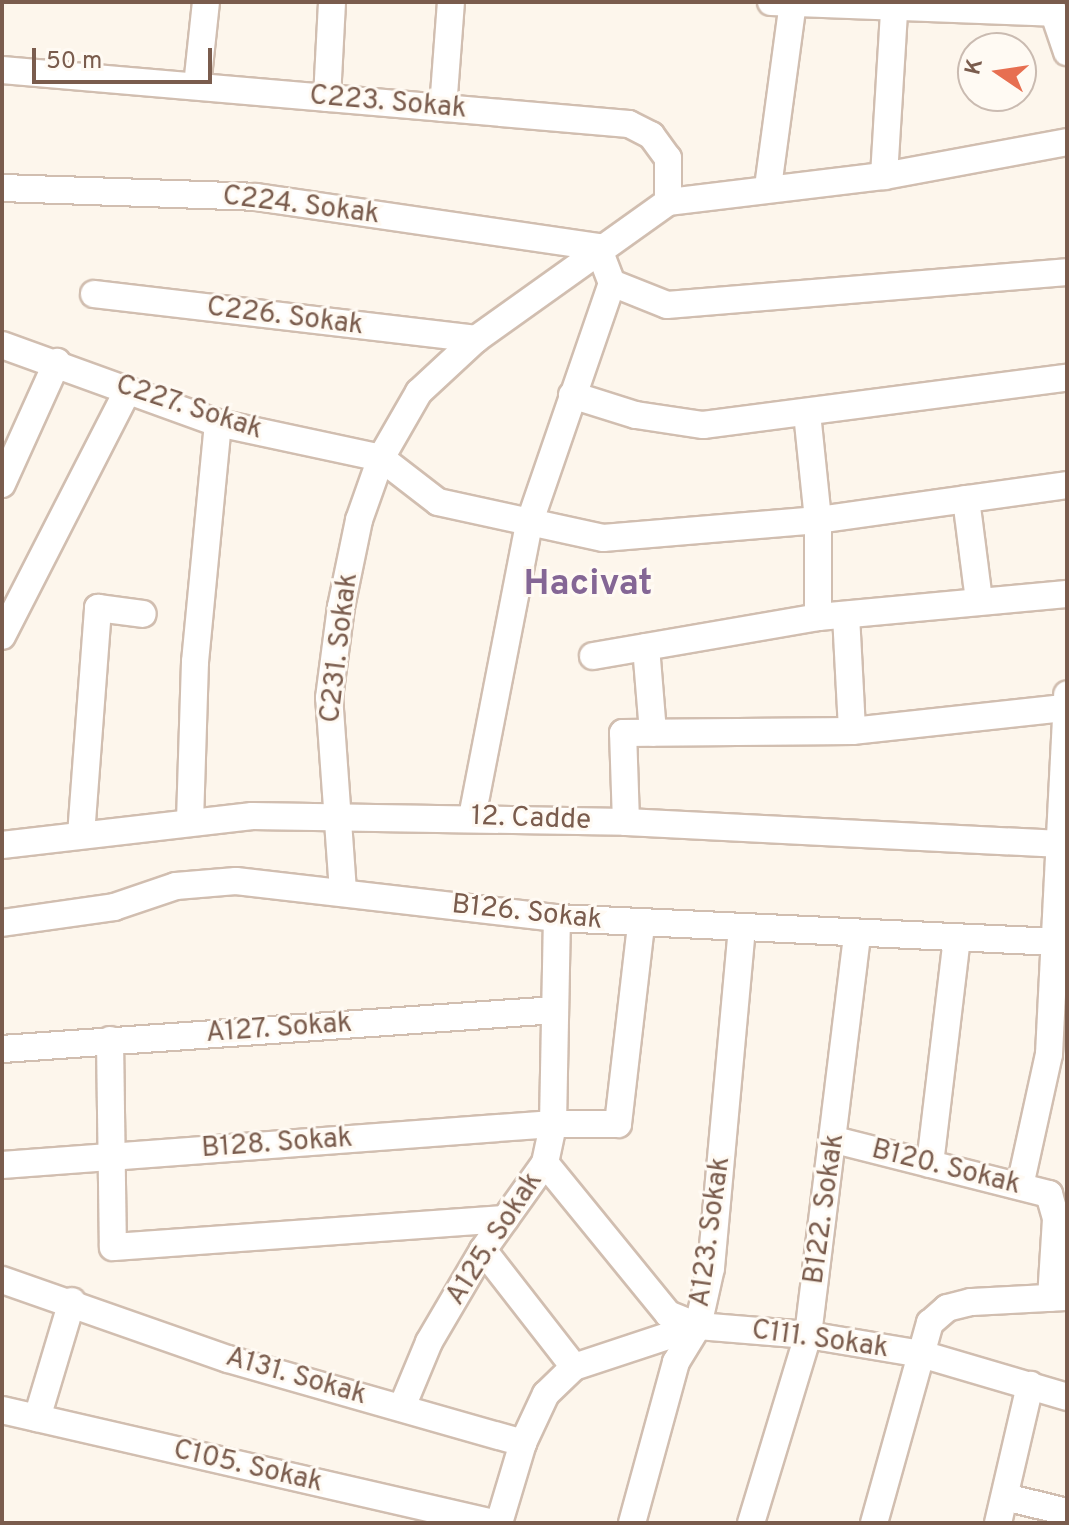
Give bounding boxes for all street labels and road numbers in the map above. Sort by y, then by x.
street label: C223. Sokak [308,79,468,127]
street label: C224. Sokak [221,180,381,232]
street label: C226. Sokak [205,291,365,343]
street label: C227. Sokak [111,368,267,448]
street label: C231. Sokak [314,571,366,725]
street label: 12. Cadde [470,800,592,838]
street label: B126. Sokak [450,888,604,938]
street label: A127. Sokak [205,1007,353,1051]
street label: B128. Sokak [200,1122,354,1166]
street label: B122. Sokak [798,1132,852,1286]
street label: B120. Sokak [868,1133,1024,1203]
street label: A123. Sokak [684,1155,738,1309]
street label: A125. Sokak [439,1166,551,1312]
street label: C111. Sokak [749,1314,891,1366]
street label: A131. Sokak [222,1341,370,1413]
street label: C105. Sokak [170,1433,326,1501]

